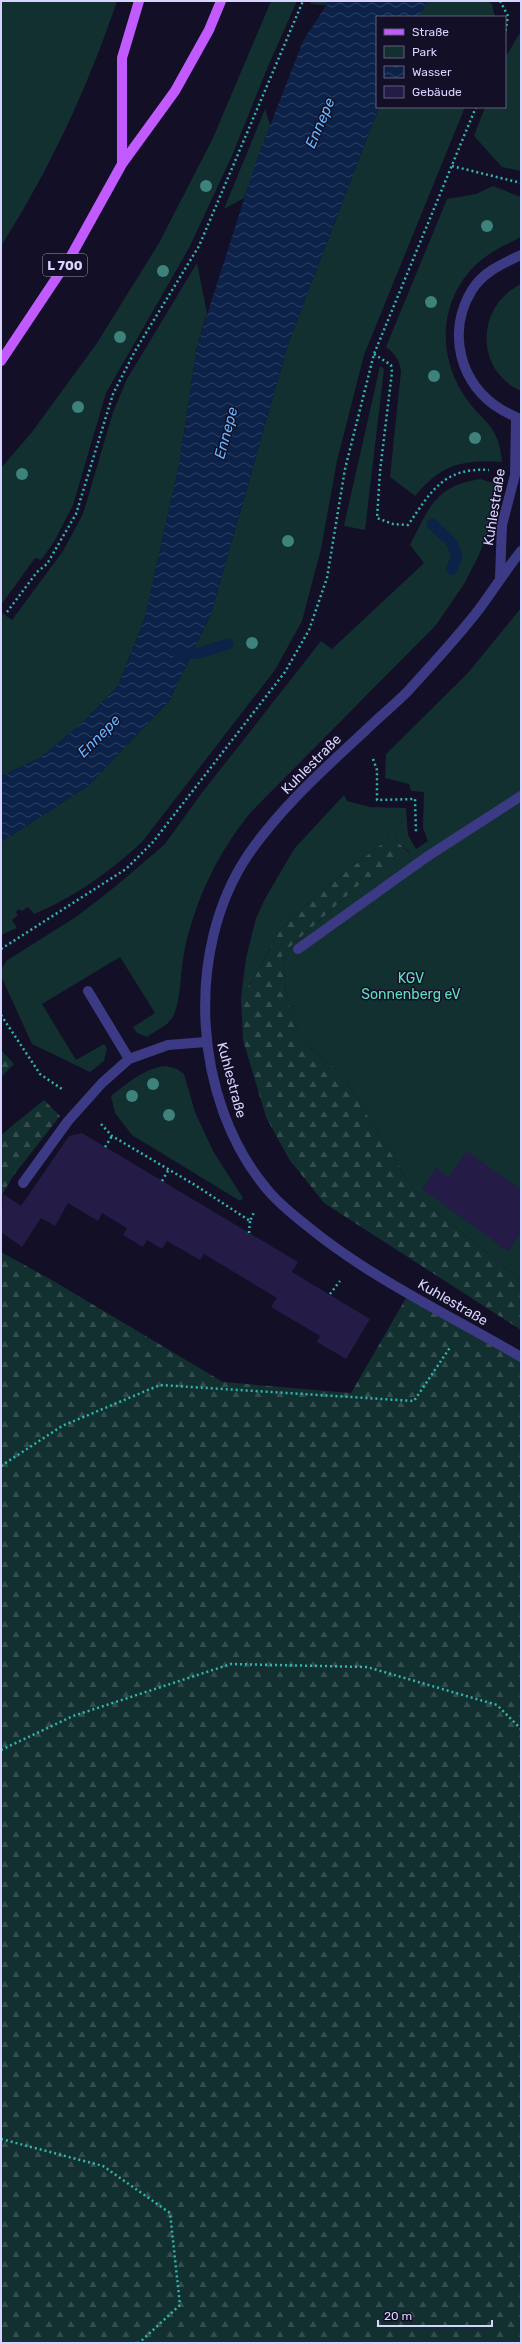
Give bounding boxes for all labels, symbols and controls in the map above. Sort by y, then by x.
legend [376,16,506,108]
text: Straße [412,25,449,39]
text: Park [412,45,438,59]
text: Wasser [412,65,452,79]
text: Gebäude [412,85,462,99]
water label: Ennepe [301,95,339,151]
road number: L 700 [43,254,87,276]
water label: Ennepe [210,405,242,461]
street label: Kuhlestraße [480,467,509,547]
water label: Ennepe [74,710,125,761]
street label: Kuhlestraße [278,731,345,798]
park label: KGV Sonnenberg eV [361,970,461,1003]
street label: Kuhlestraße [213,1040,250,1120]
street label: Kuhlestraße [415,1276,491,1329]
scale bar [378,2302,492,2328]
text: 20 m [384,2309,412,2323]

